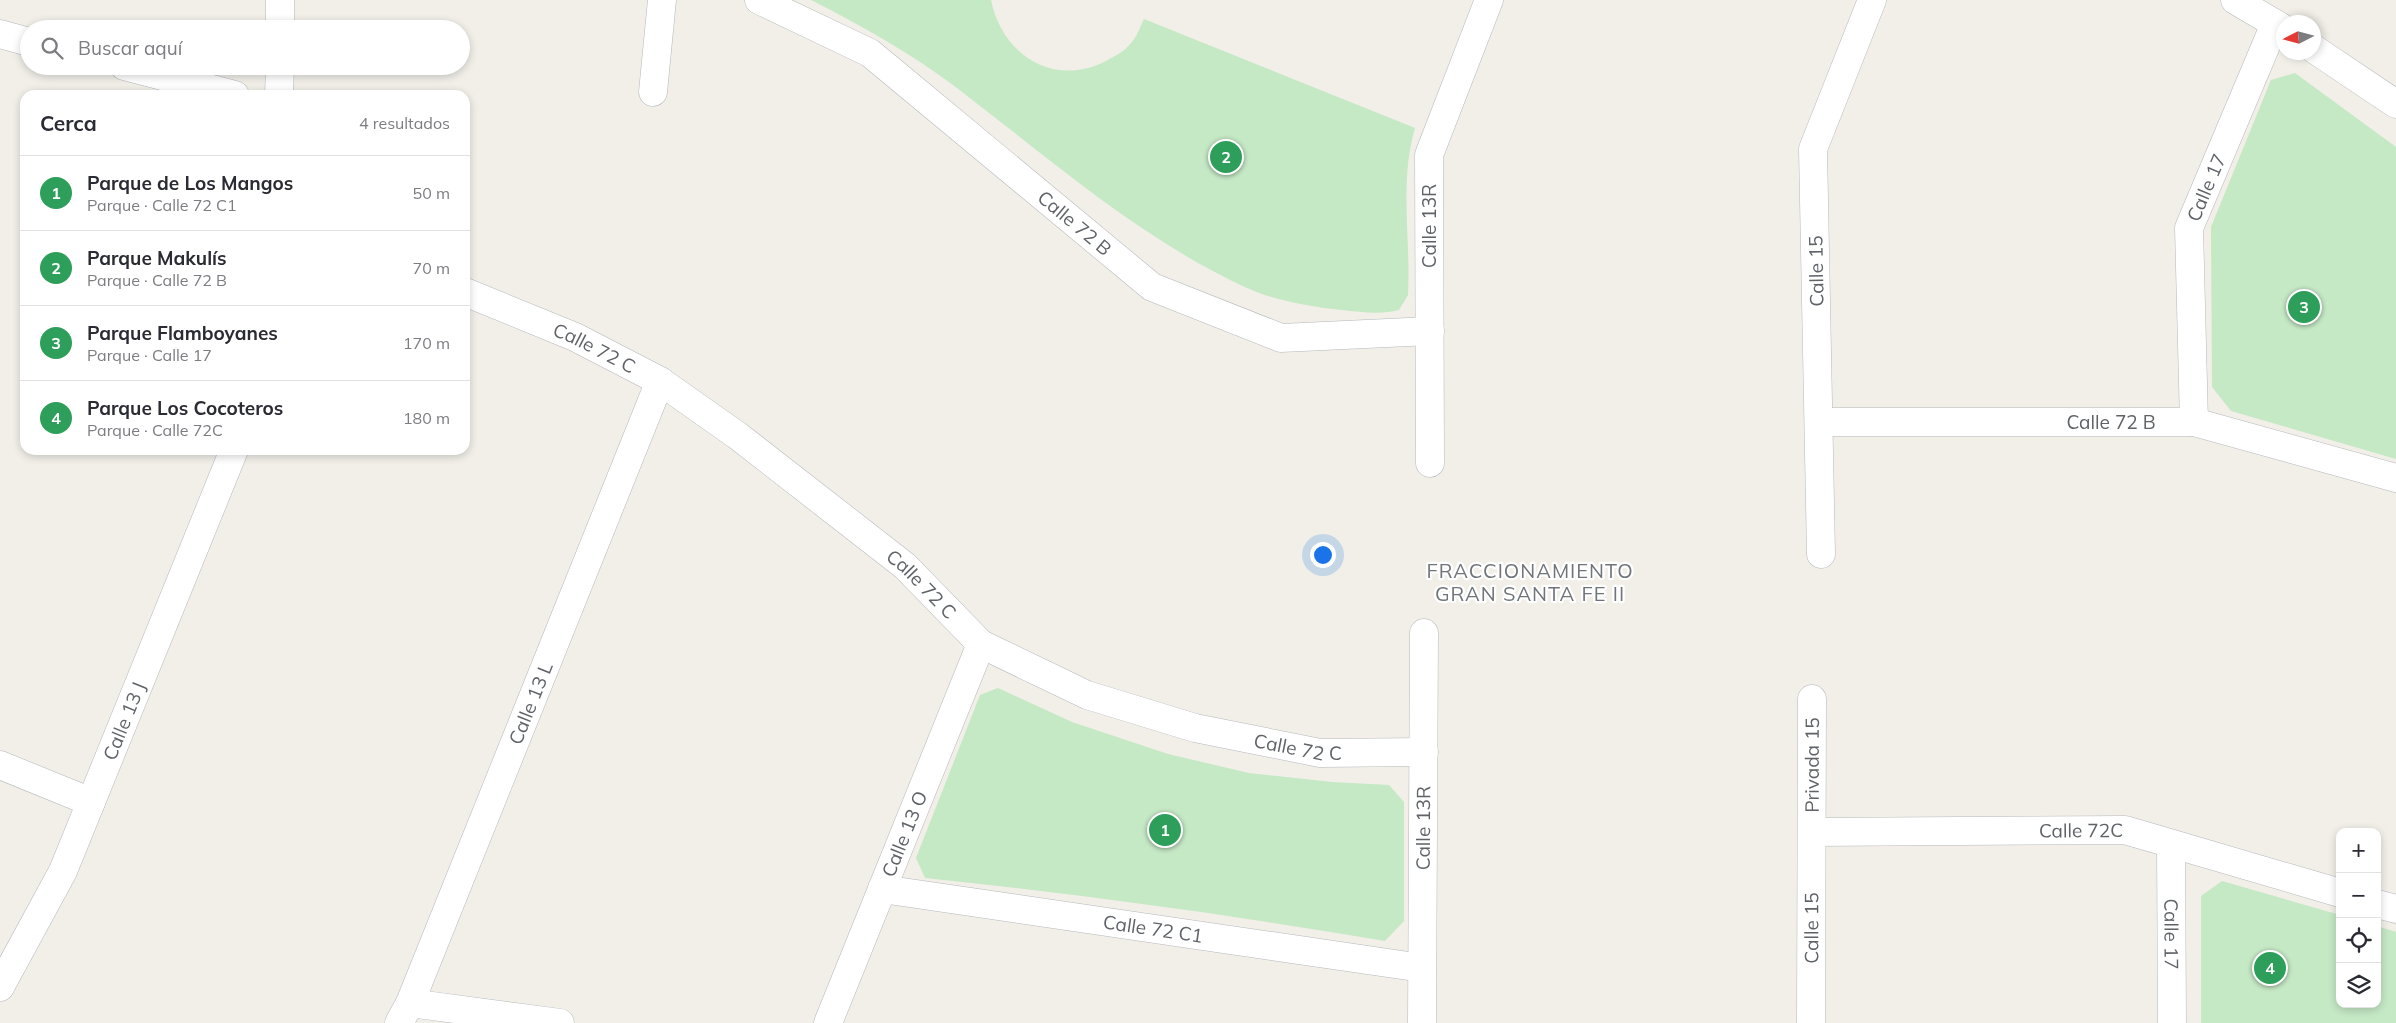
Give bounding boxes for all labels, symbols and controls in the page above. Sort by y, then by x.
north arrow [2276,15,2321,60]
search box [20,20,470,75]
icon: search [38,34,66,62]
text: Buscar aquí [78,36,182,60]
text: Cerca [40,110,97,136]
text: 4 resultados [359,113,450,133]
pin: 2 [1210,138,1242,176]
street label: Calle 17 [2181,150,2231,225]
text: Parque de Los Mangos [87,171,293,195]
text: 1 [51,183,61,203]
text: 50 m [413,183,450,203]
street label: Calle 13R [1417,184,1441,268]
street label: Calle 72 B [1033,185,1117,261]
text: Parque · Calle 72 C1 [87,195,237,215]
street label: Calle 15 [1803,235,1829,307]
text: Parque Makulís [87,246,227,270]
text: 2 [51,258,61,278]
text: 70 m [413,258,450,278]
text: Parque · Calle 72 B [87,270,227,290]
pin: 3 [2288,288,2320,326]
street label: Calle 72 C [550,317,640,378]
text: Parque Flamboyanes [87,321,278,345]
text: 3 [51,333,61,353]
text: 170 m [403,333,450,353]
text: Parque · Calle 17 [87,345,212,365]
text: Parque Los Cocoteros [87,396,283,420]
text: 4 [51,408,61,428]
text: 180 m [403,408,450,428]
street label: Calle 72 B [2066,410,2156,434]
text: Parque · Calle 72C [87,420,223,440]
your location [1310,542,1336,568]
street label: Calle 72 C [882,544,962,624]
district label: FRACCIONAMIENTO GRAN SANTA FE II [1426,558,1634,606]
street label: Calle 13 L [503,658,558,748]
street label: Calle 13 J [97,678,151,764]
street label: Privada 15 [1800,717,1824,813]
street label: Calle 72 C [1252,728,1342,766]
street label: Calle 13R [1411,786,1435,870]
street label: Calle 13 O [876,787,933,880]
pin: 1 [1149,811,1181,849]
street label: Calle 72C [2039,818,2123,843]
map controls [2336,828,2381,1008]
button: + [2336,828,2381,873]
button: − [2336,873,2381,918]
street label: Calle 15 [1799,892,1823,964]
street label: Calle 17 [2159,898,2184,970]
street label: Calle 72 C1 [1102,910,1205,948]
button: locate [2336,918,2381,963]
pin: 4 [2254,949,2286,987]
button: layers [2336,963,2381,1008]

